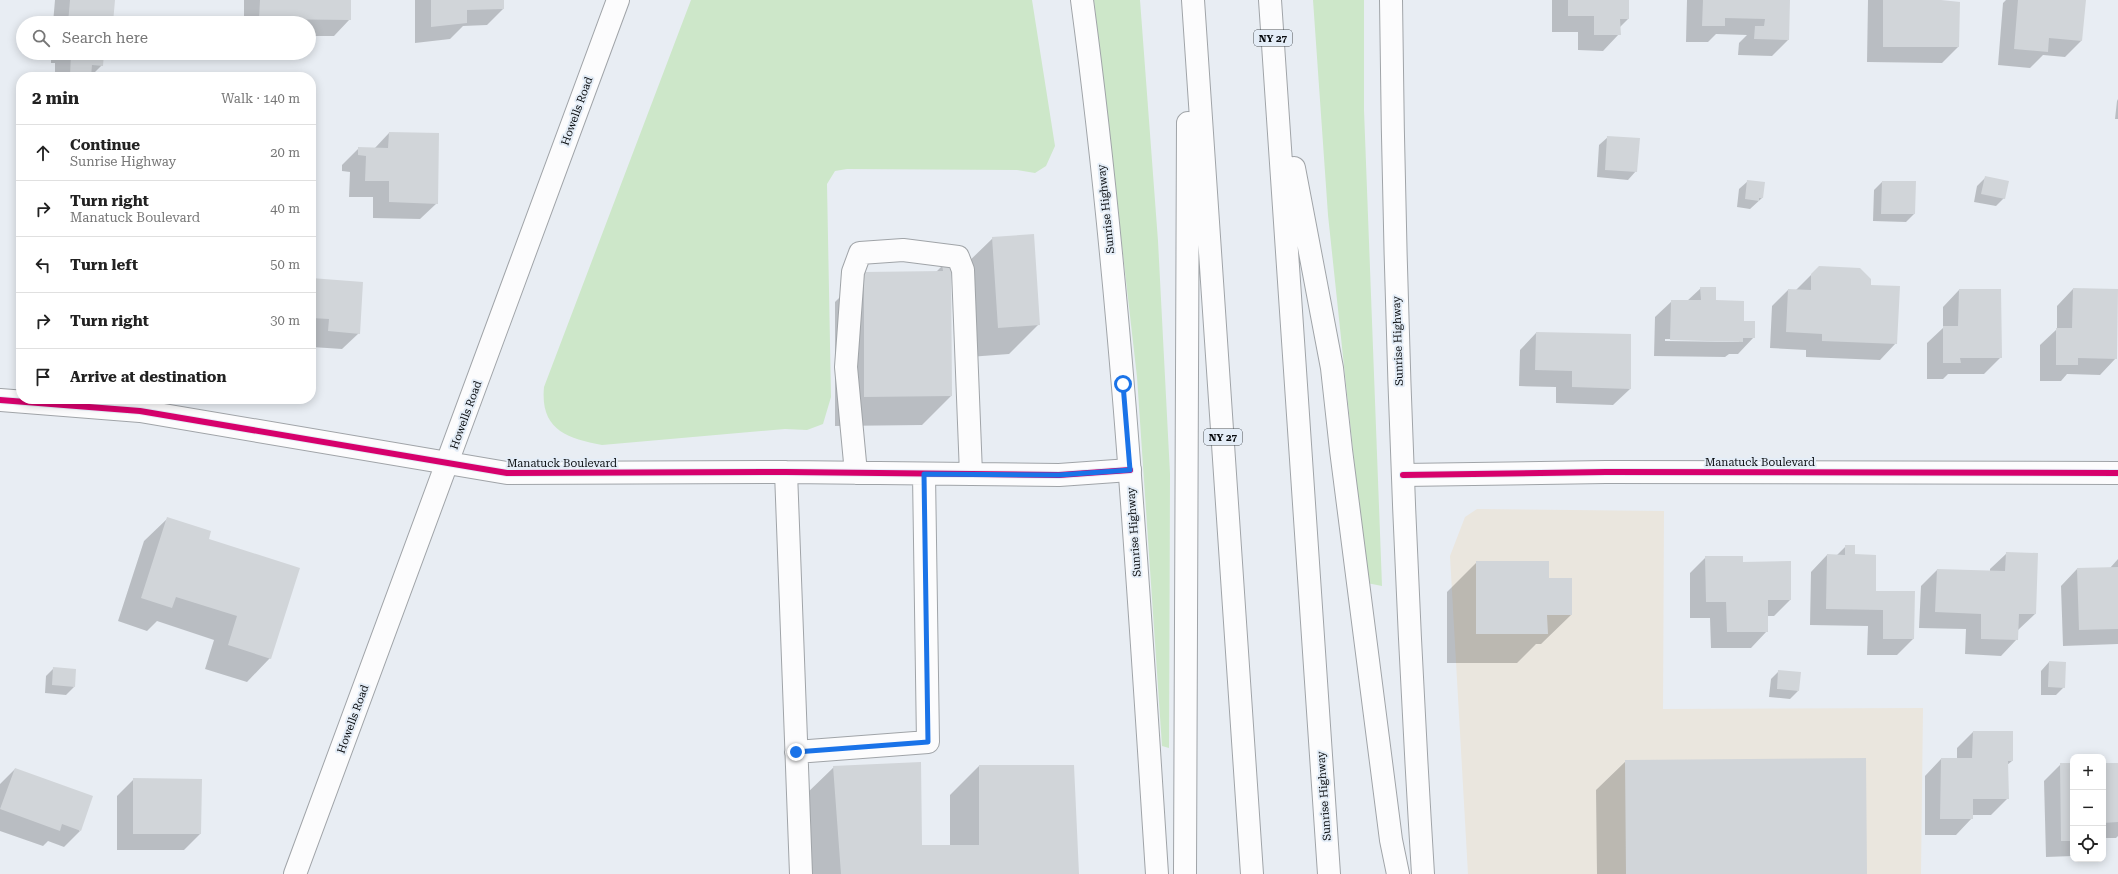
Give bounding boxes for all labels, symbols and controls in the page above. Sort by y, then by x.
search box [16,16,316,60]
icon: search [30,27,52,49]
text: Search here [62,29,148,47]
road number: NY 27 [1254,30,1292,46]
street label: Howells Road [559,75,595,147]
text: 2 min [32,88,79,108]
text: Walk · 140 m [221,91,300,106]
text: Continue [70,136,140,154]
icon: ahead [32,142,54,164]
text: 20 m [270,145,300,160]
text: Sunrise Highway [70,154,176,169]
street label: Sunrise Highway [1095,163,1117,254]
text: Turn right [70,192,149,210]
icon: right [32,198,54,220]
text: 40 m [270,201,300,216]
text: Manatuck Boulevard [70,210,200,225]
icon: left [32,254,54,276]
text: Turn left [70,256,138,274]
text: 50 m [270,257,300,272]
street label: Sunrise Highway [1390,295,1406,386]
icon: right [32,310,54,332]
text: Turn right [70,312,149,330]
text: 30 m [270,313,300,328]
icon: arrive [32,366,54,388]
text: Arrive at destination [70,368,226,386]
route start [1114,375,1132,393]
street label: Howells Road [448,379,484,451]
road number: NY 27 [1204,429,1242,445]
street label: Manatuck Boulevard [1705,456,1815,469]
street label: Manatuck Boulevard [507,457,617,470]
street label: Sunrise Highway [1124,486,1144,577]
street label: Howells Road [335,683,371,755]
route end [787,743,805,761]
street label: Sunrise Highway [1314,750,1334,841]
map controls [2070,754,2106,862]
button: + [2070,754,2106,790]
button: − [2070,790,2106,826]
button: locate [2070,826,2106,862]

